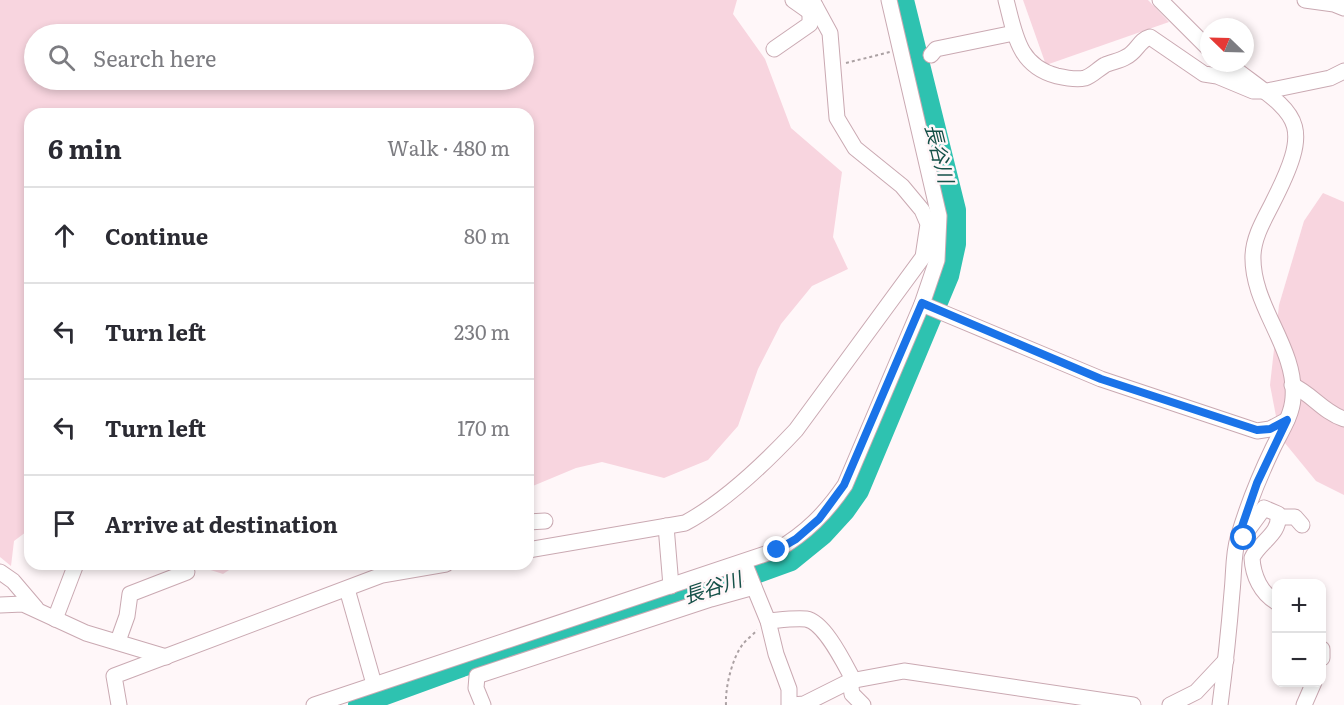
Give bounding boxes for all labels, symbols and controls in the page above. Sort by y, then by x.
north arrow [1200,18,1254,72]
search box [24,24,534,90]
icon: search [45,41,78,74]
text: Search here [93,41,216,74]
water label: 長谷川 [919,120,963,188]
text: 6 min [48,128,122,167]
text: Walk · 480 m [387,132,510,162]
icon: ahead [48,219,81,252]
text: Continue [105,219,208,252]
text: 80 m [464,220,510,250]
icon: left [48,315,81,348]
text: Turn left [105,315,206,348]
text: 230 m [454,316,510,346]
icon: left [48,411,81,444]
text: Turn left [105,411,206,444]
text: 170 m [457,412,510,442]
icon: arrive [48,507,81,540]
text: Arrive at destination [105,507,338,540]
route start [1230,524,1256,550]
route end [763,536,789,562]
water label: 長谷川 [679,562,747,610]
map controls [1272,579,1326,687]
button: + [1272,579,1326,633]
button: − [1272,633,1326,687]

